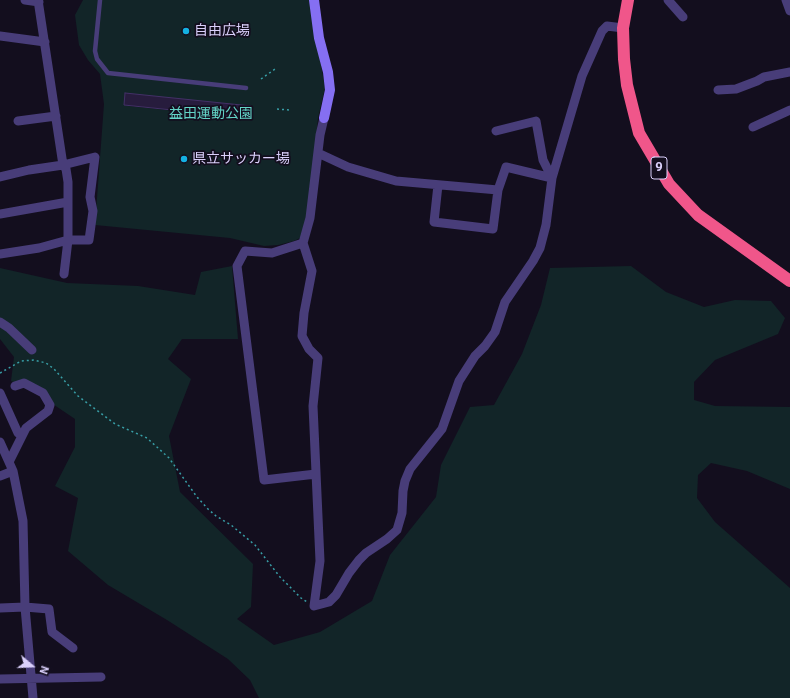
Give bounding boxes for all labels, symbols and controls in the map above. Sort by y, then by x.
place label: 自由広場 [194,23,250,39]
marker: 自由広場 [181,26,191,36]
park label: 益田運動公園 [169,106,253,122]
place label: 県立サッカー場 [192,151,290,167]
marker: 県立サッカー場 [179,154,189,164]
road number: 9 [651,157,667,179]
north arrow [12,646,52,686]
text: N [36,664,51,676]

